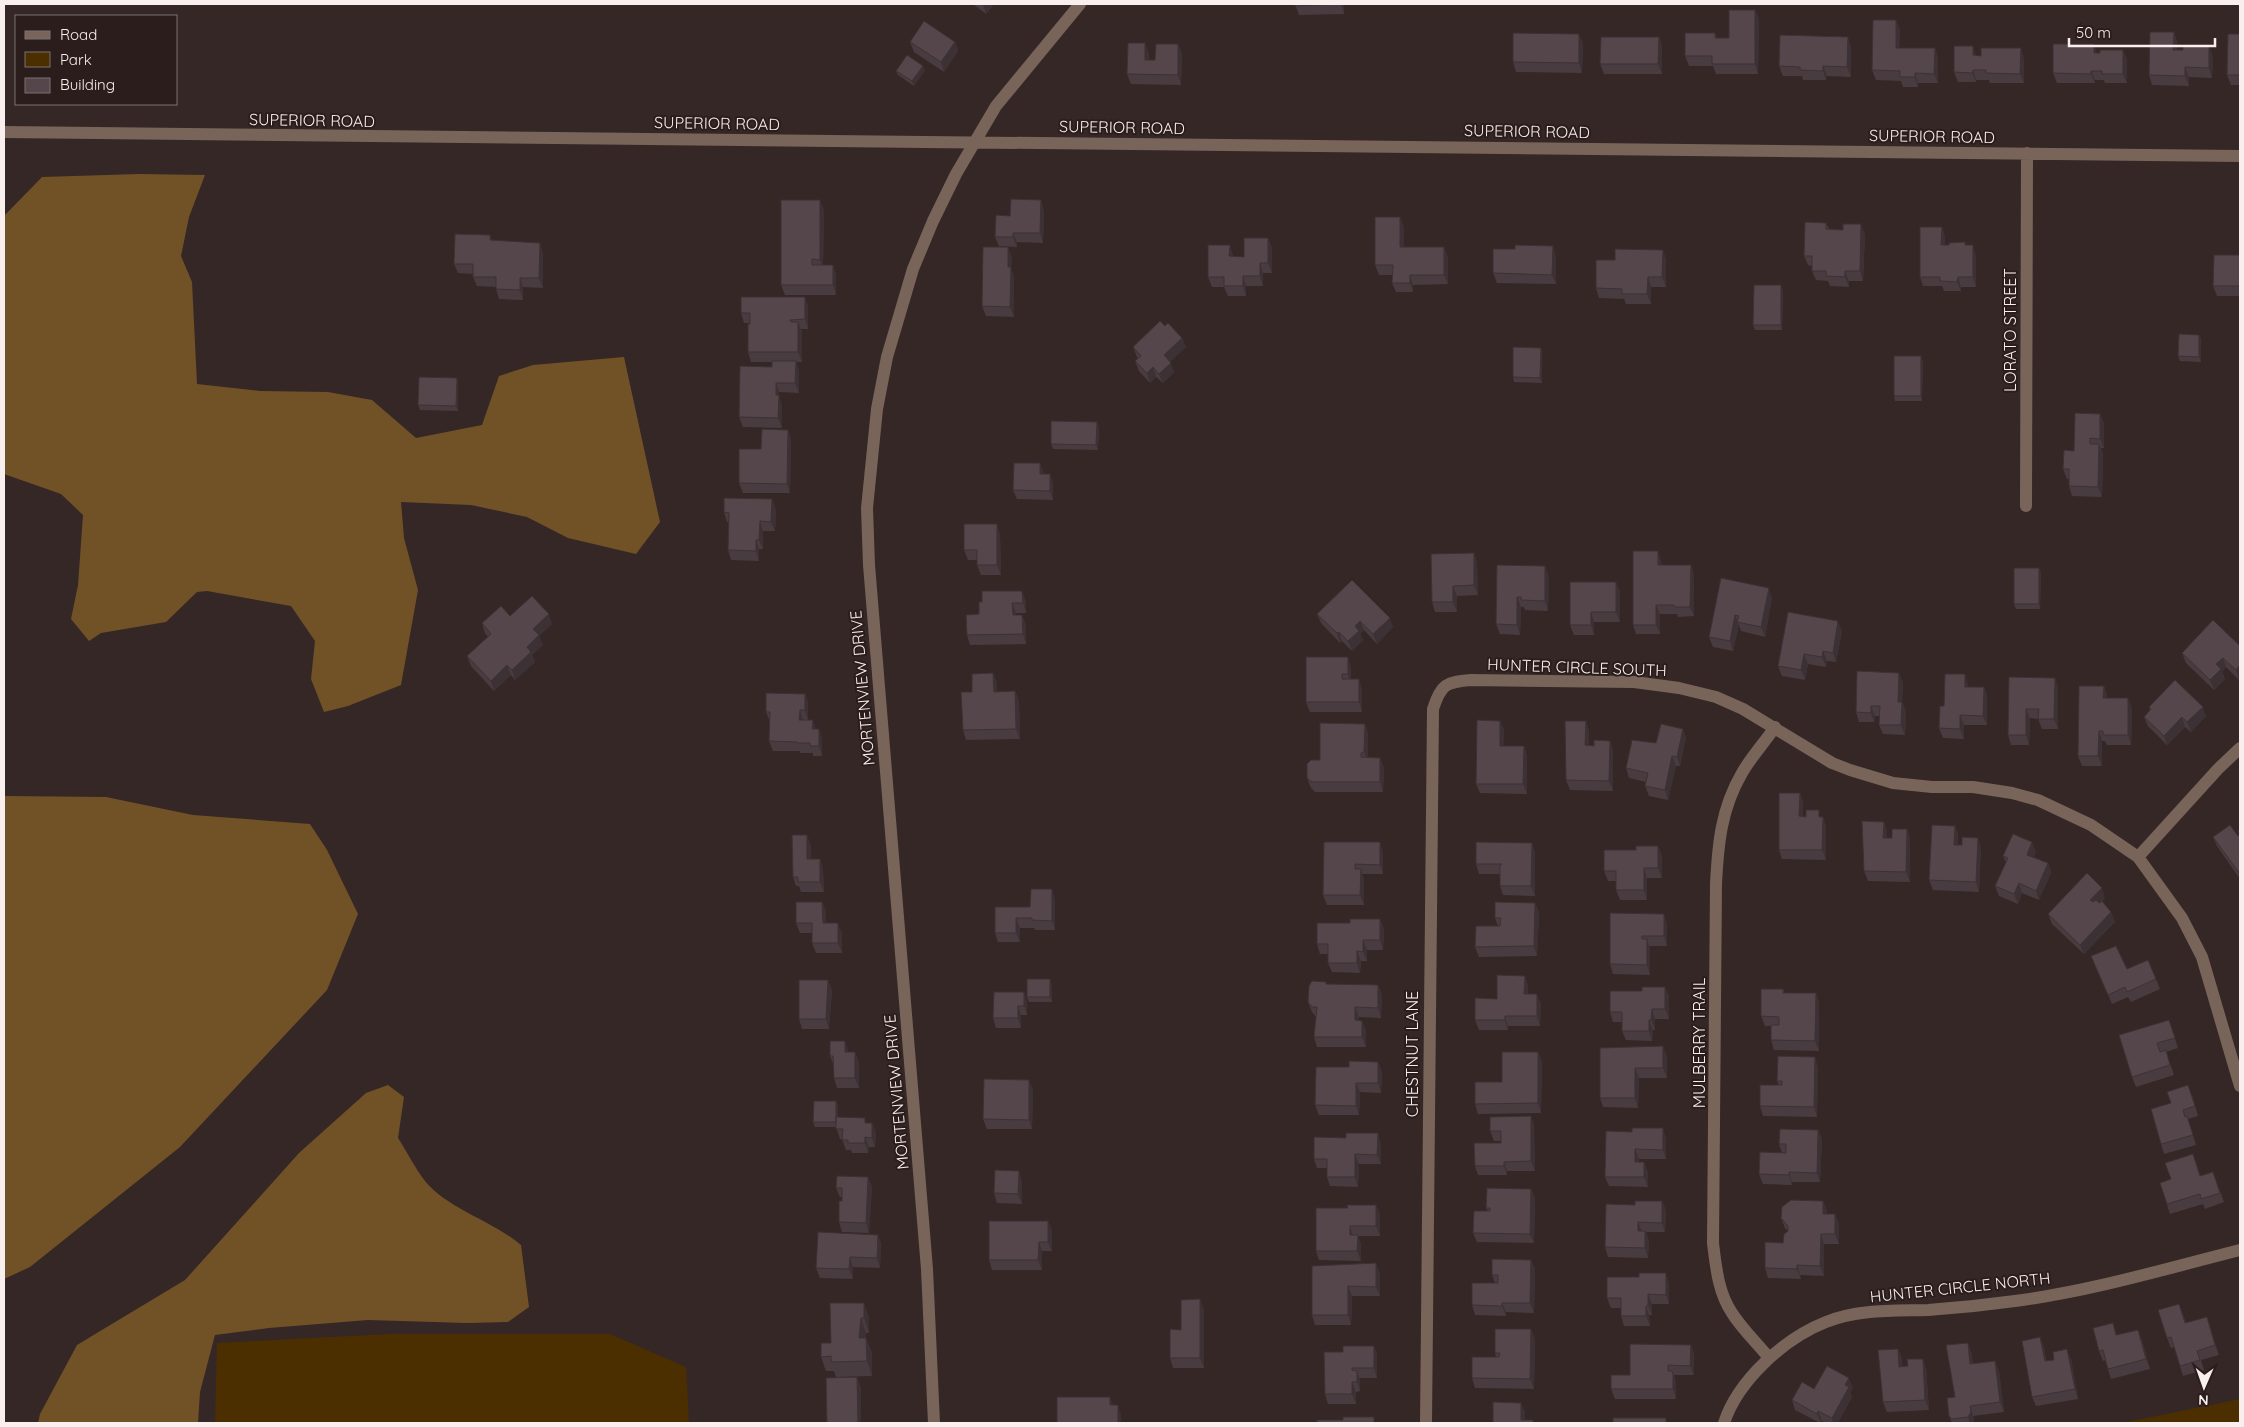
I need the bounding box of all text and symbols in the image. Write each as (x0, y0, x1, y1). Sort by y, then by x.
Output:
legend (15, 15, 178, 105)
scale bar (2069, 15, 2215, 47)
text: 50 m (2076, 23, 2111, 42)
text: Road (60, 25, 97, 44)
text: Park (60, 50, 92, 69)
text: Building (60, 75, 115, 94)
street label: SUPERIOR ROAD (249, 109, 375, 131)
street label: SUPERIOR ROAD (654, 112, 780, 134)
street label: SUPERIOR ROAD (1059, 116, 1185, 138)
street label: SUPERIOR ROAD (1464, 120, 1590, 142)
street label: SUPERIOR ROAD (1869, 125, 1995, 147)
street label: LORATO STREET (2000, 268, 2020, 392)
street label: MORTENVIEW DRIVE (845, 609, 879, 767)
street label: HUNTER CIRCLE SOUTH (1487, 654, 1667, 680)
street label: MULBERRY TRAIL (1689, 977, 1709, 1108)
street label: CHESTNUT LANE (1402, 991, 1422, 1117)
street label: MORTENVIEW DRIVE (879, 1013, 913, 1171)
street label: HUNTER CIRCLE NORTH (1869, 1268, 2051, 1306)
north arrow (2179, 1362, 2229, 1412)
text: N (2198, 1391, 2209, 1409)

